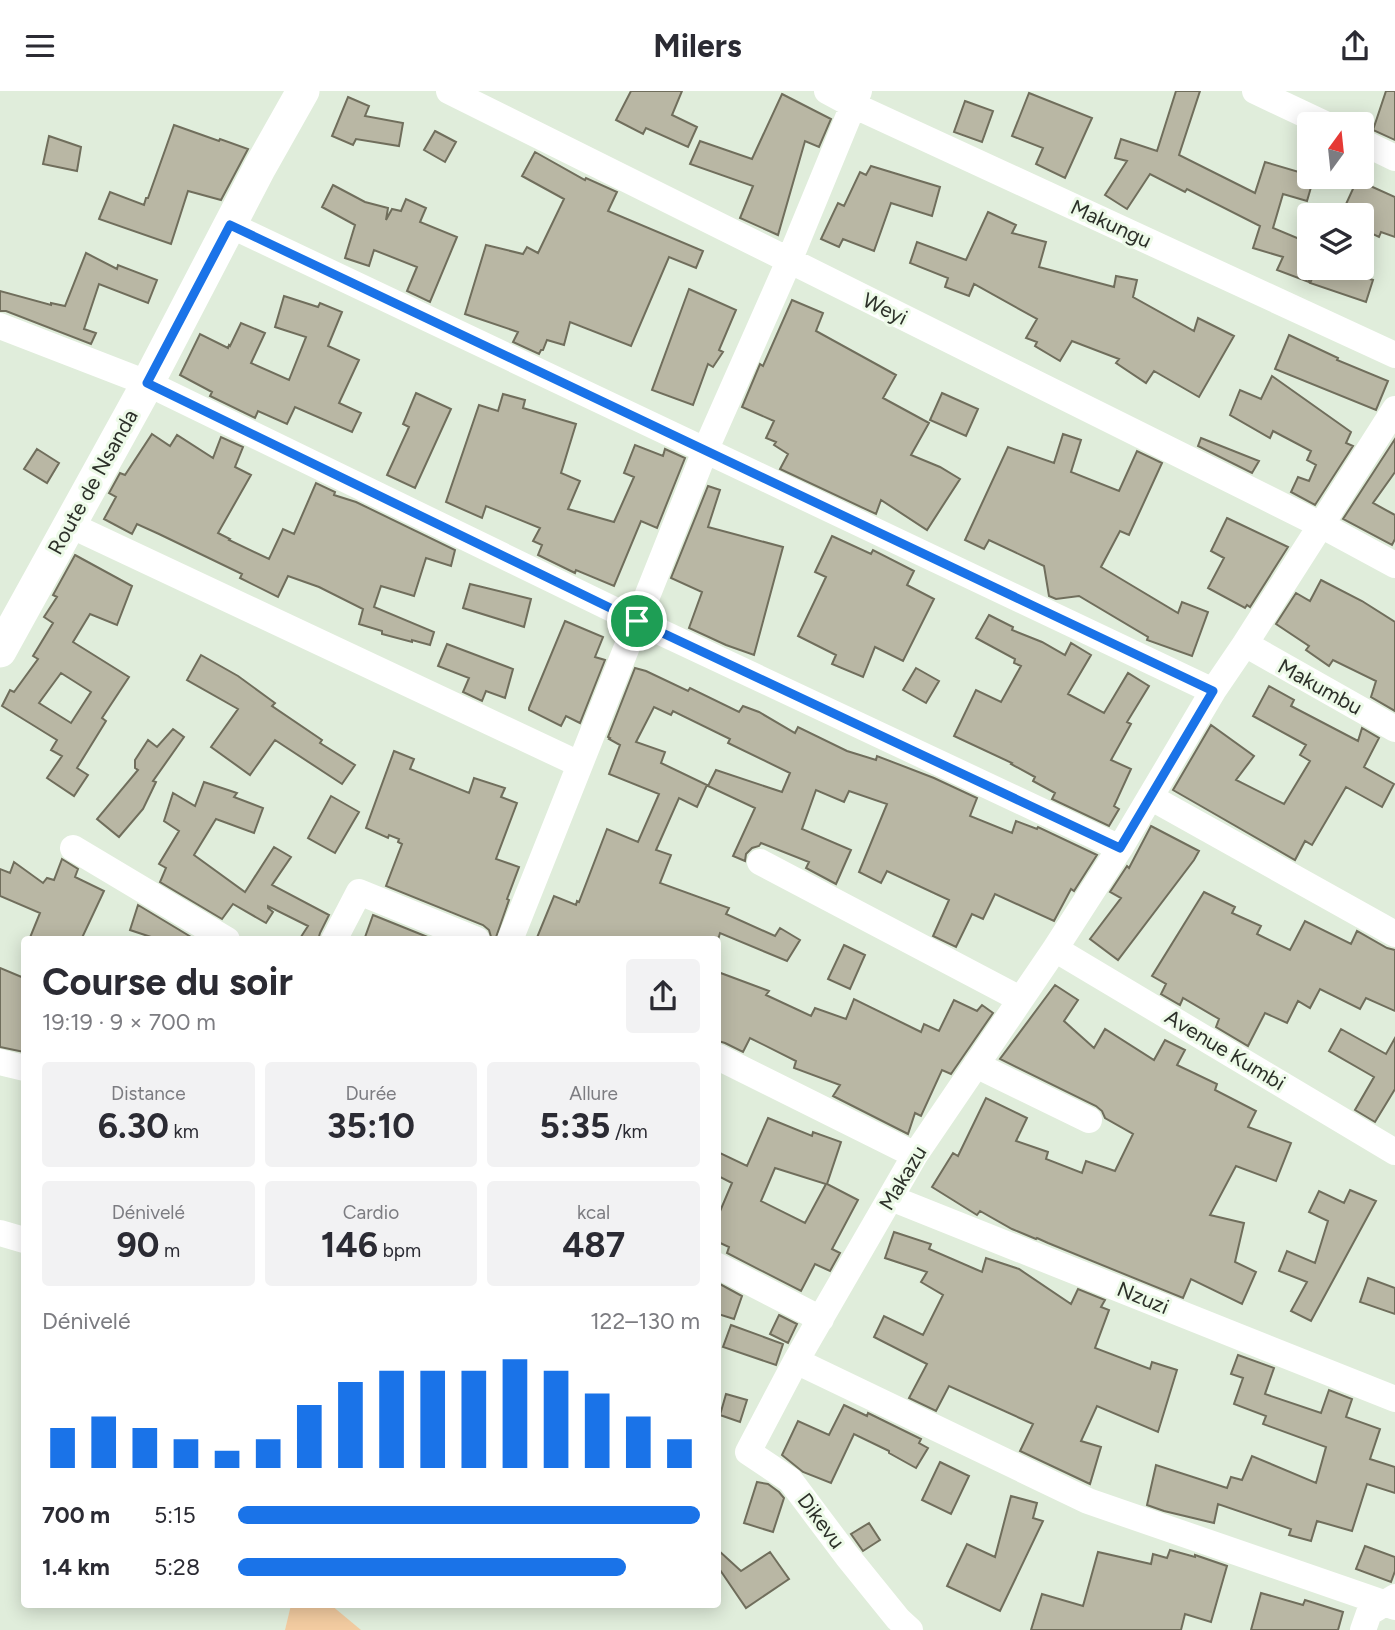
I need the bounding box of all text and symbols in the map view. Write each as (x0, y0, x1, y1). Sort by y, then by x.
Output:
icon: menu (21, 27, 59, 65)
text: Milers (653, 27, 742, 65)
icon: share (1336, 27, 1374, 65)
north arrow (1297, 112, 1374, 189)
map controls (1297, 112, 1374, 280)
street label: Makungu (1067, 194, 1156, 253)
button: layers (1297, 203, 1374, 280)
street label: Weyi (859, 287, 912, 330)
street label: Route de Nsanda (42, 405, 143, 559)
pin (607, 591, 667, 651)
icon: arrive (618, 602, 656, 640)
street label: Makumbu (1274, 653, 1367, 720)
text: Course du soir (42, 959, 293, 1005)
button: share (626, 959, 700, 1033)
street label: Avenue Kumbi (1161, 1004, 1290, 1095)
text: 19:19 · 9 × 700 m (42, 1008, 216, 1036)
text: Distance (111, 1082, 186, 1105)
text: Durée (346, 1082, 396, 1105)
text: Allure (569, 1082, 618, 1105)
text: 6.30 (98, 1105, 169, 1147)
text: 35:10 (327, 1105, 415, 1147)
text: 5:35 (540, 1105, 610, 1147)
text: km (169, 1120, 199, 1143)
text: /km (610, 1120, 648, 1143)
street label: Makazu (874, 1141, 932, 1215)
text: Dénivelé (112, 1201, 185, 1224)
text: Cardio (343, 1201, 399, 1224)
text: kcal (577, 1201, 610, 1224)
text: 90 (116, 1224, 159, 1266)
text: 146 (321, 1224, 378, 1266)
text: 487 (562, 1224, 625, 1266)
text: m (159, 1239, 180, 1262)
text: bpm (378, 1239, 421, 1262)
street label: Nzuzi (1114, 1276, 1173, 1319)
text: Dénivelé (42, 1307, 130, 1335)
text: 122–130 m (590, 1307, 700, 1335)
street label: Dikevu (792, 1488, 850, 1553)
text: 700 m (42, 1501, 110, 1529)
text: 5:15 (154, 1501, 196, 1529)
text: 1.4 km (42, 1553, 110, 1581)
text: 5:28 (154, 1553, 200, 1581)

